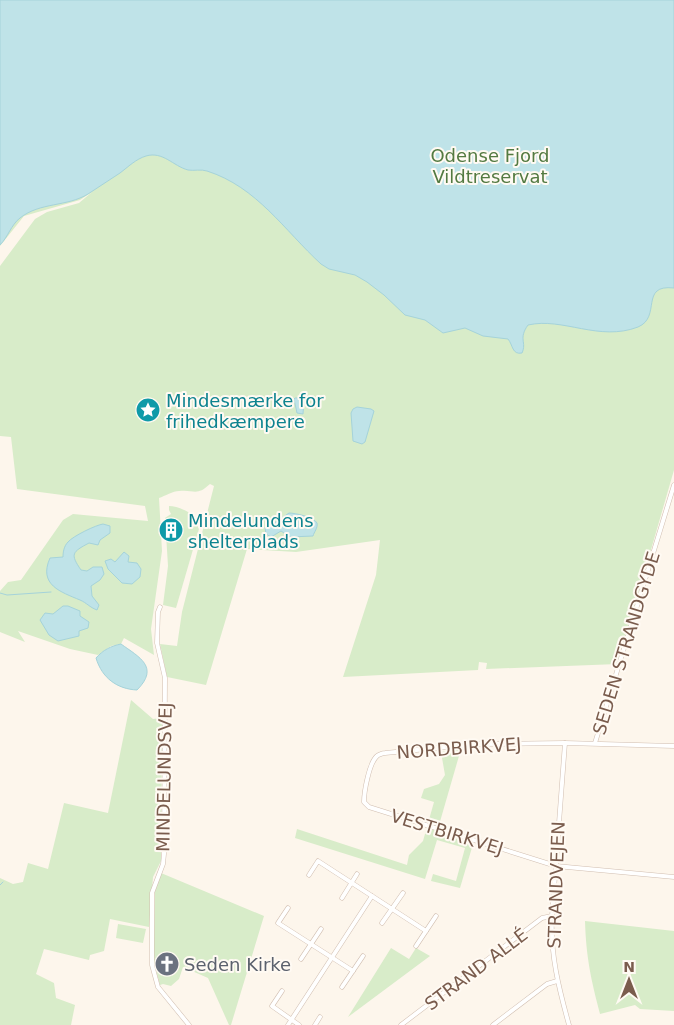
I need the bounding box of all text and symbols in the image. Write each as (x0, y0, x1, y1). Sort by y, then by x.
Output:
park label: Odense Fjord Vildtreservat (430, 145, 550, 187)
place label: Mindesmærke for frihedkæmpere (166, 390, 324, 432)
place icon: Mindesmærke for frihedkæmpere (135, 397, 161, 423)
place label: Mindelundens shelterplads (188, 510, 314, 552)
building icon: Mindelundens shelterplads (158, 517, 184, 543)
street label: SEDEN STRANDGYDE (588, 549, 664, 737)
street label: MINDELUNDSVEJ (152, 702, 176, 852)
street label: NORDBIRKVEJ (396, 733, 522, 763)
street label: VESTBIRKVEJ (388, 805, 506, 859)
street label: STRANDVEJEN (543, 821, 569, 949)
street label: STRAND ALLÉ (420, 924, 532, 1014)
church icon: Seden Kirke (154, 951, 180, 977)
place label: Seden Kirke (184, 954, 291, 975)
north arrow (604, 955, 654, 1005)
text: N (623, 959, 635, 975)

